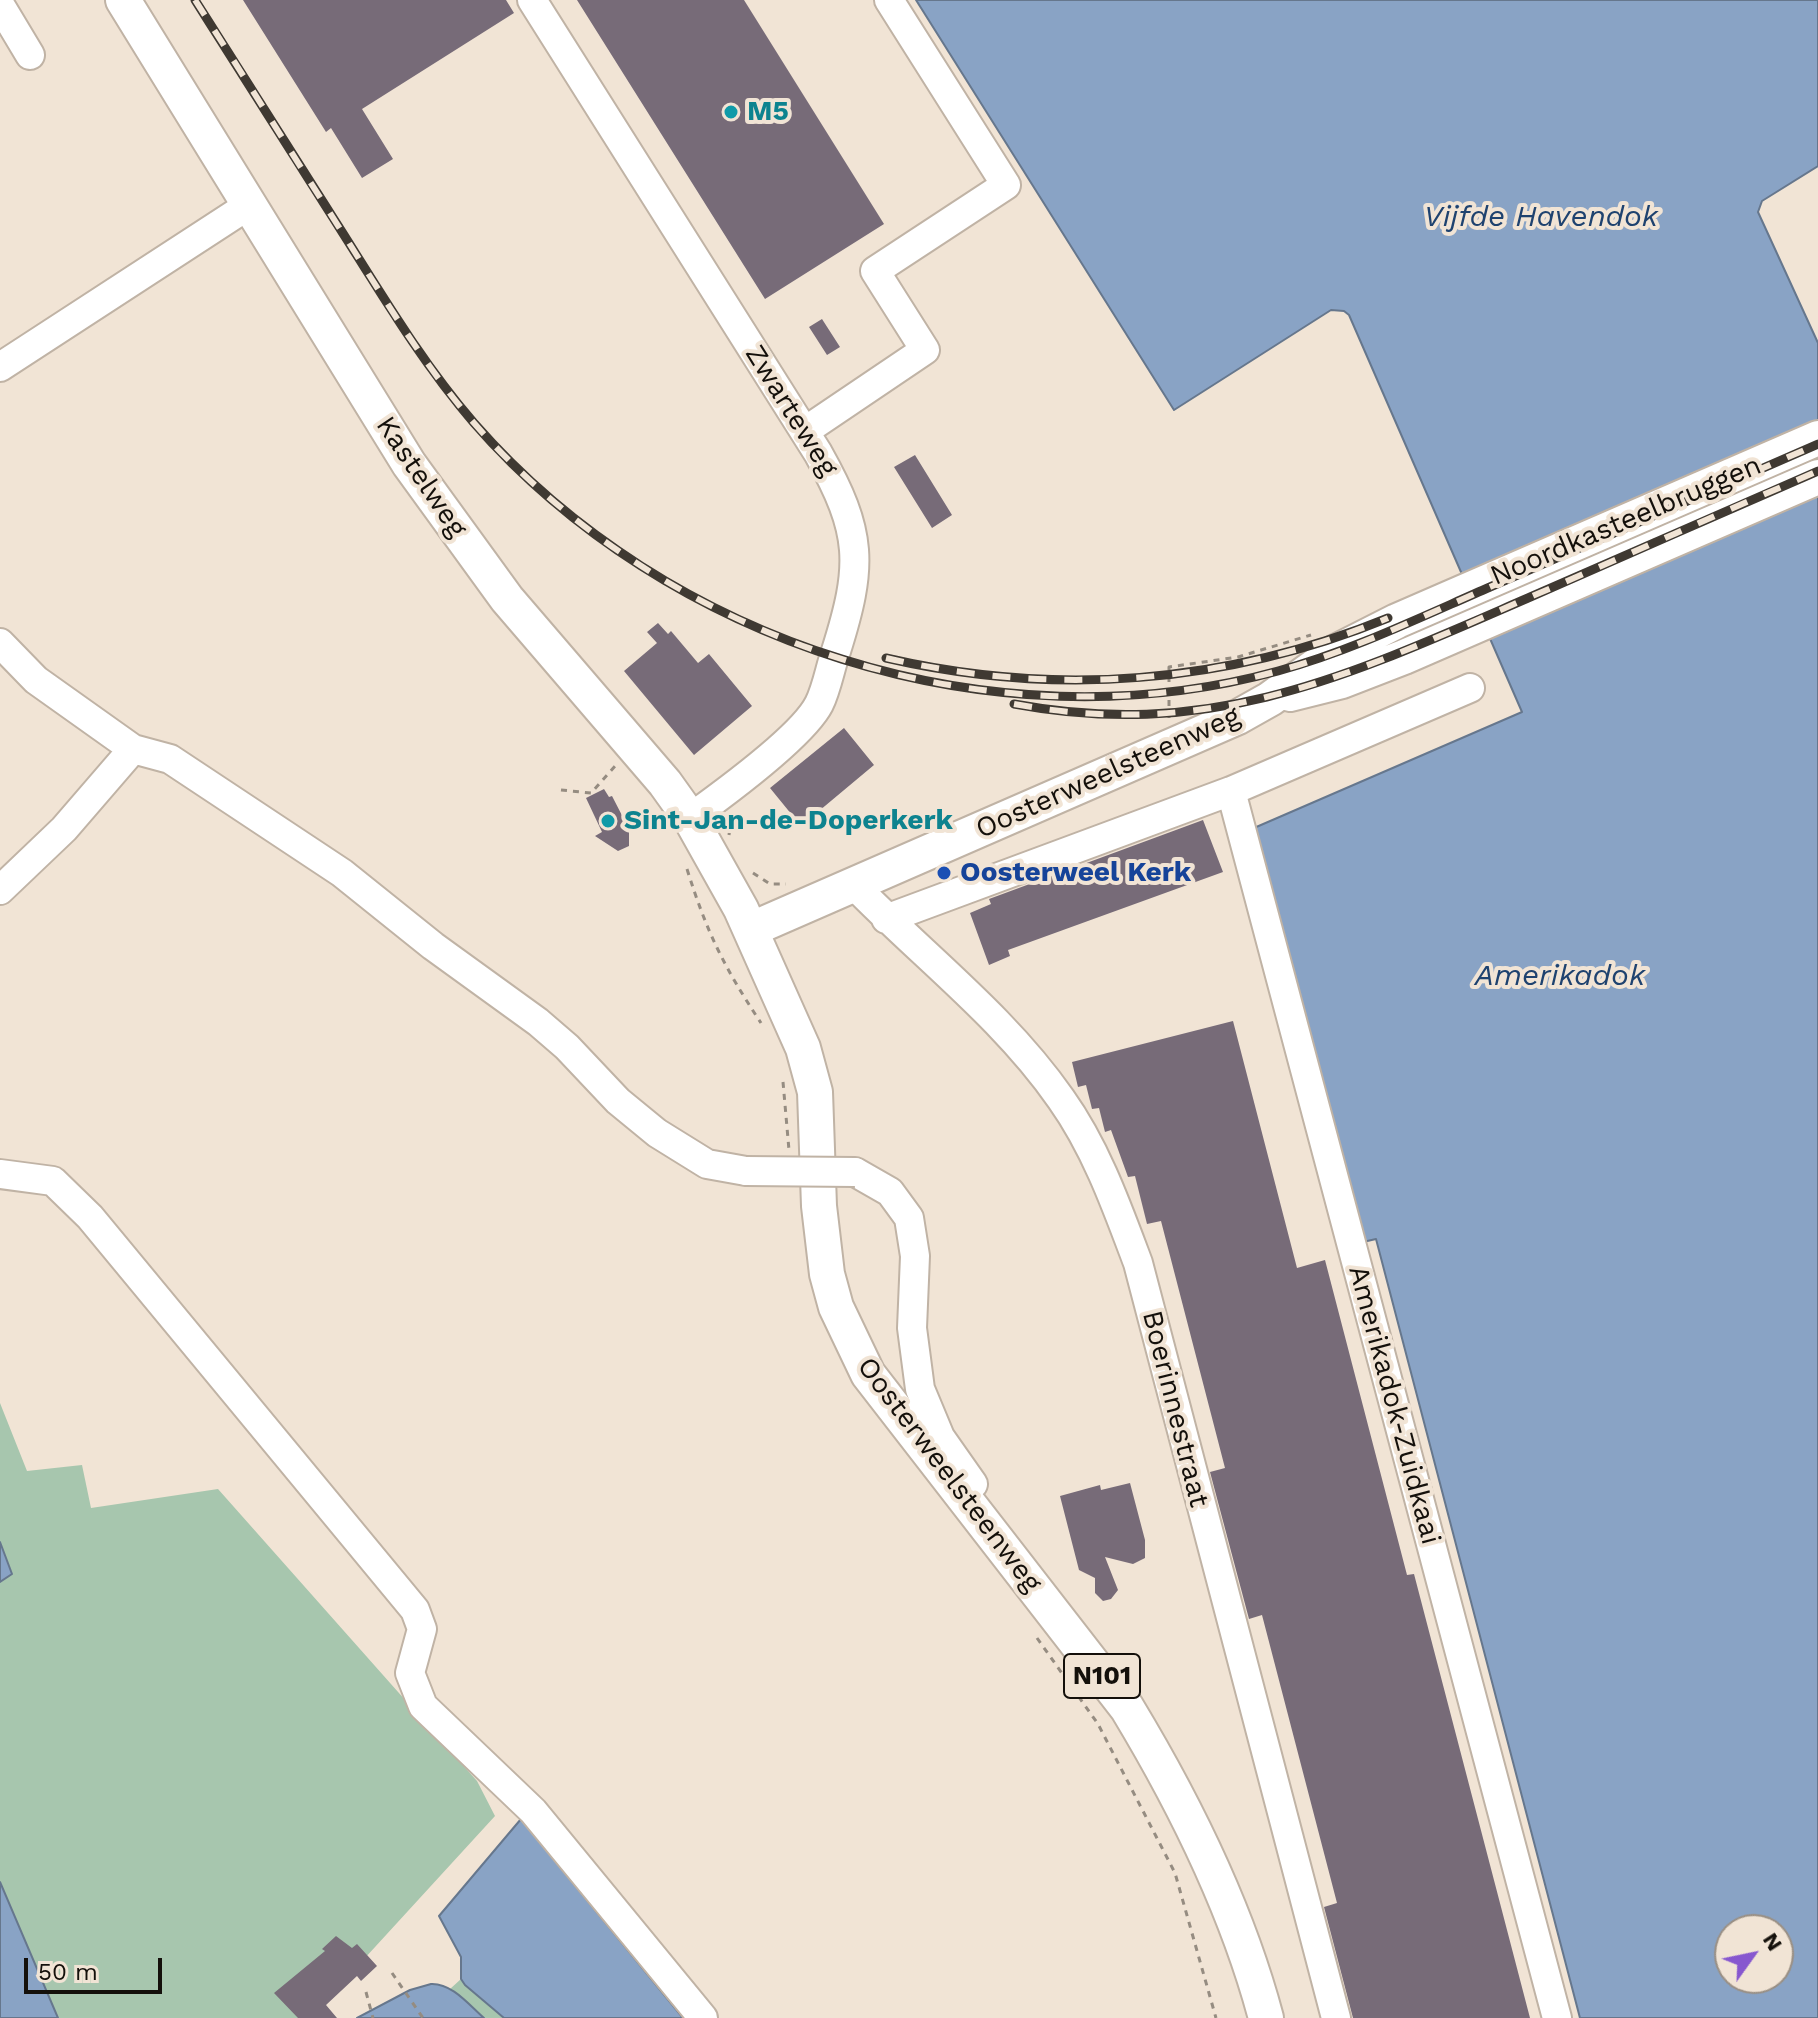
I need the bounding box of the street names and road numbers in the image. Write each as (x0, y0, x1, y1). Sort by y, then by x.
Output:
street label: Zwarteweg (738, 339, 844, 483)
street label: Kastelweg (368, 410, 474, 544)
street label: Noordkasteelbruggen (1486, 449, 1766, 593)
street label: Oosterweelsteenweg (971, 700, 1245, 846)
street label: Amerikadok-Zuidkaai (1341, 1262, 1447, 1548)
street label: Boerinnestraat (1134, 1307, 1216, 1511)
street label: Oosterweelsteenweg (850, 1351, 1048, 1599)
road number: N101 (1064, 1654, 1140, 1698)

